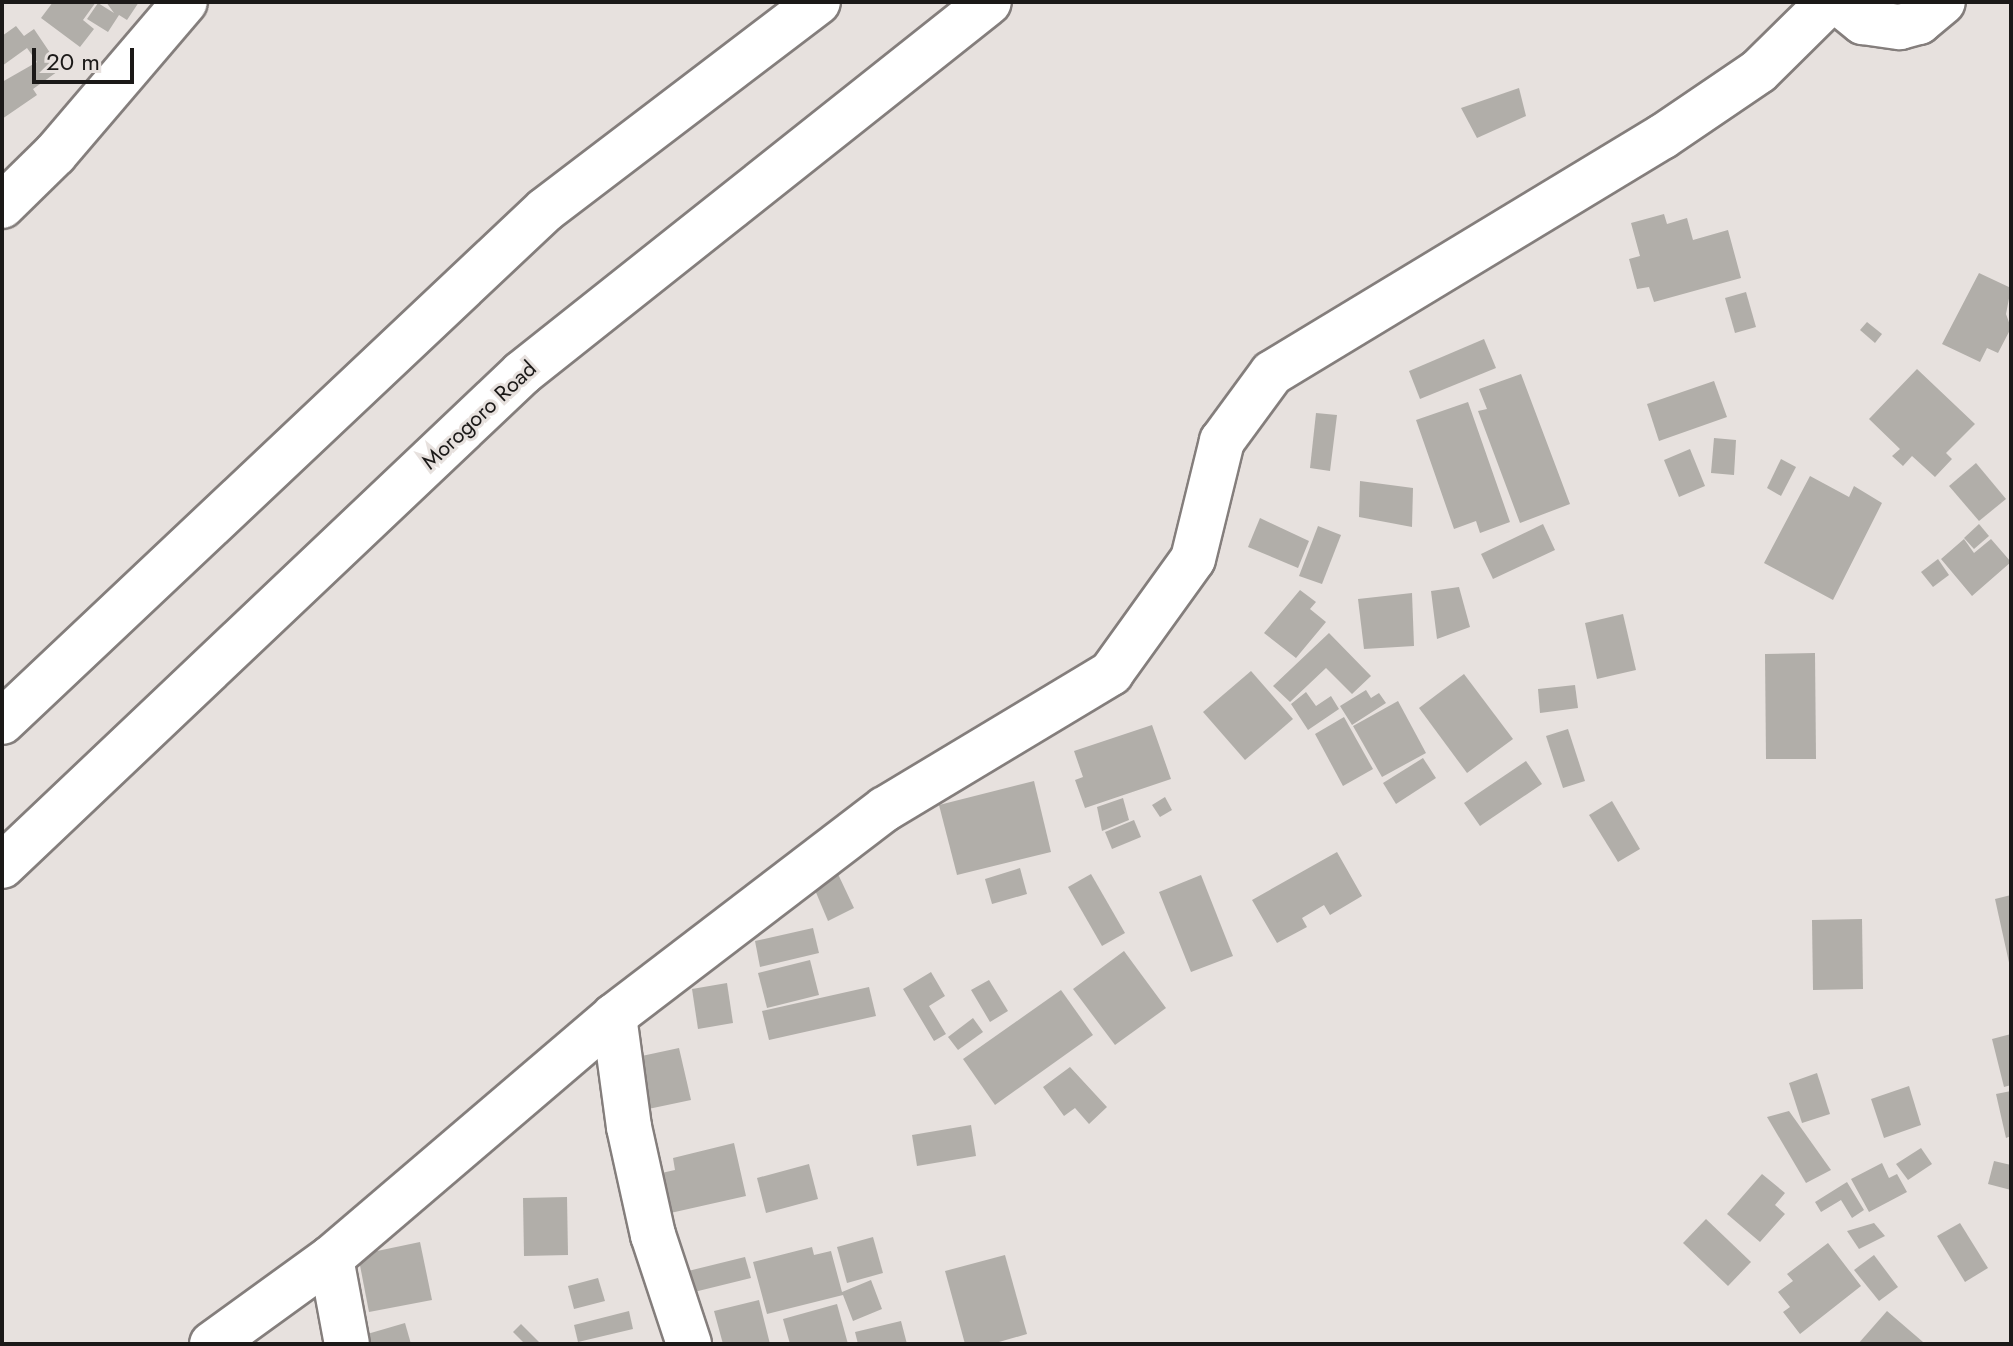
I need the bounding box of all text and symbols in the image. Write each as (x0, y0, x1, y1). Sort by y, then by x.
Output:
scale bar (36, 32, 138, 82)
text: 20 m (46, 44, 100, 79)
street label: Morogoro Road (416, 355, 542, 475)

